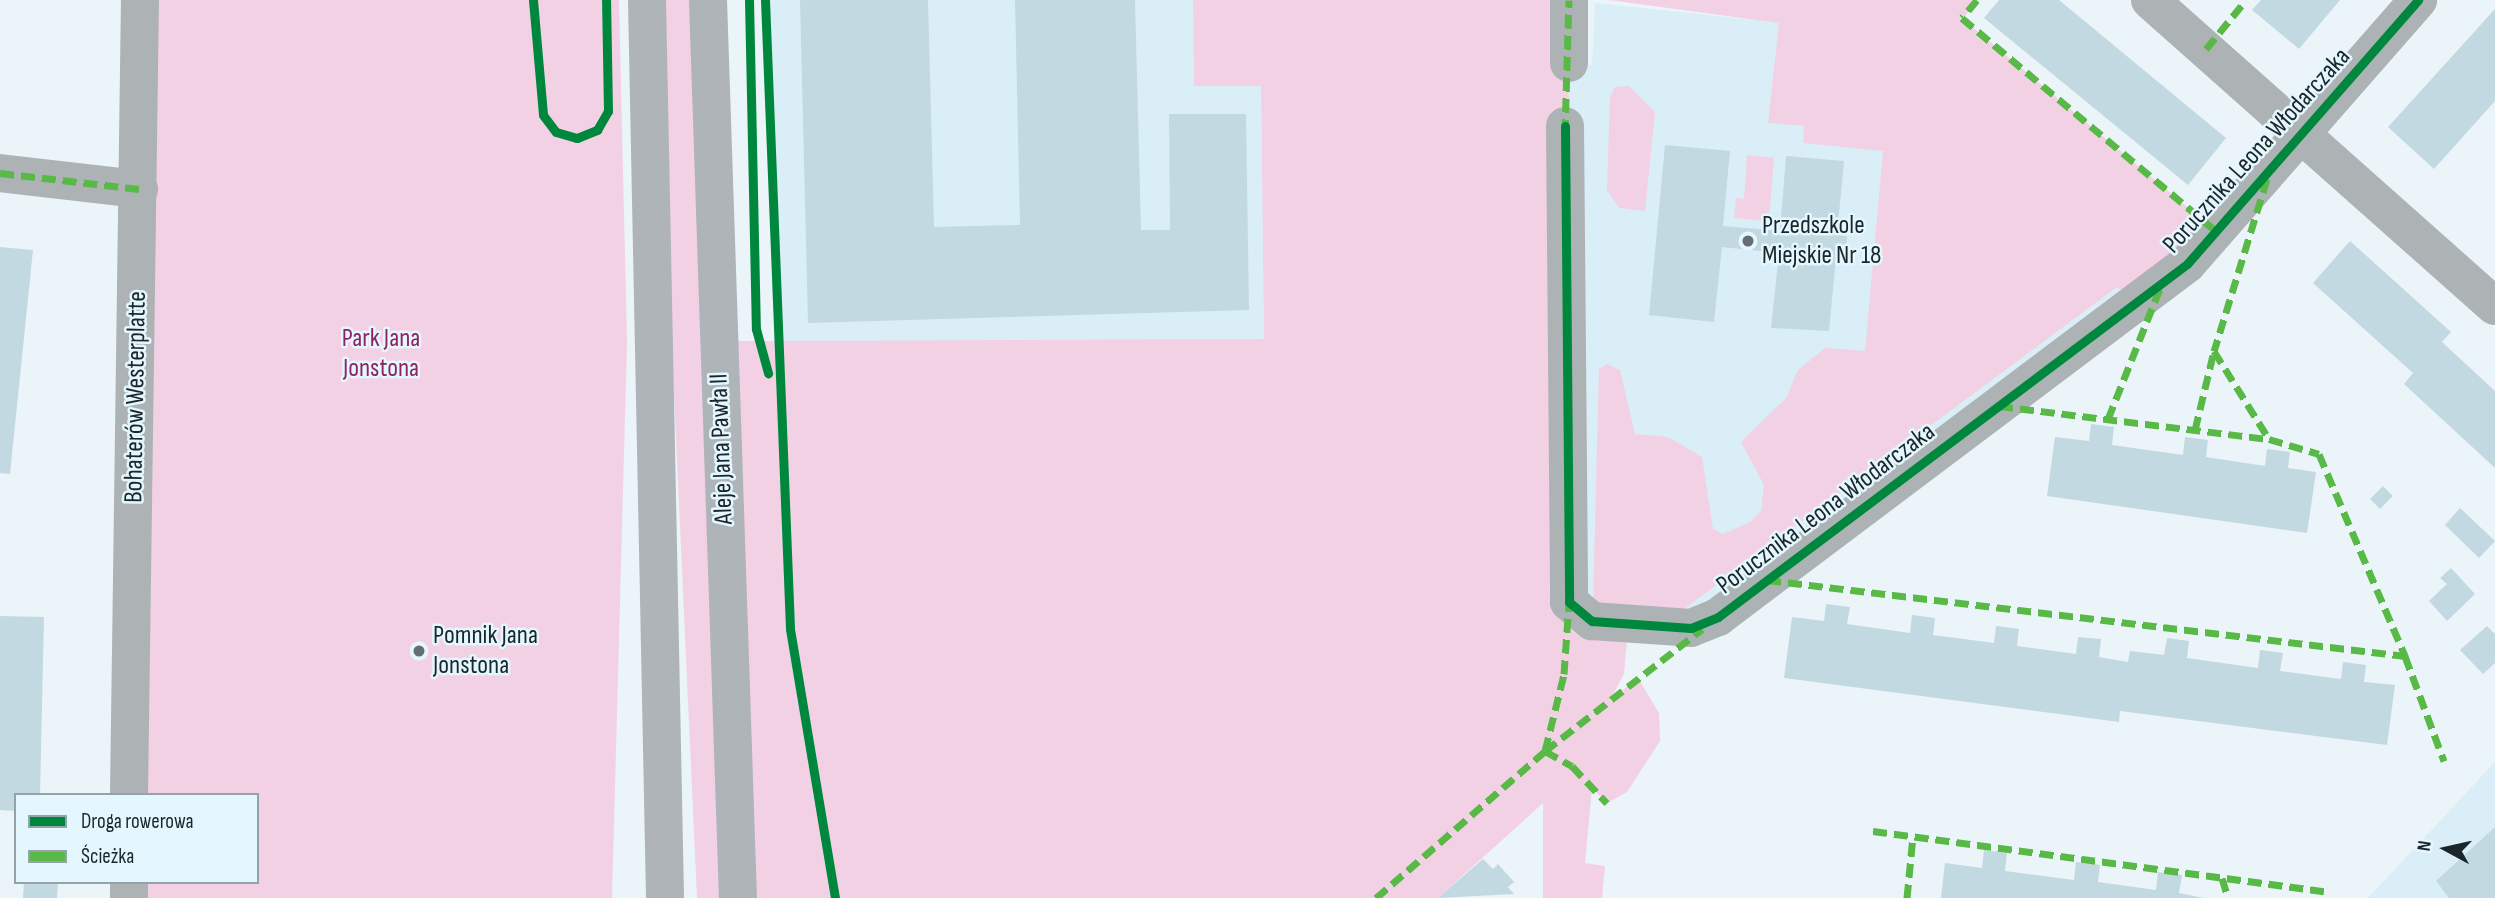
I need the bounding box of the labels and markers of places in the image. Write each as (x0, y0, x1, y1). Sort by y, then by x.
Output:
place label: Przedszkole Miejskie Nr 18 (1762, 210, 1881, 272)
marker: Przedszkole Miejskie Nr 18 (1740, 233, 1756, 249)
place label: Pomnik Jana Jonstona (433, 620, 538, 682)
marker: Pomnik Jana Jonstona (411, 643, 427, 659)

